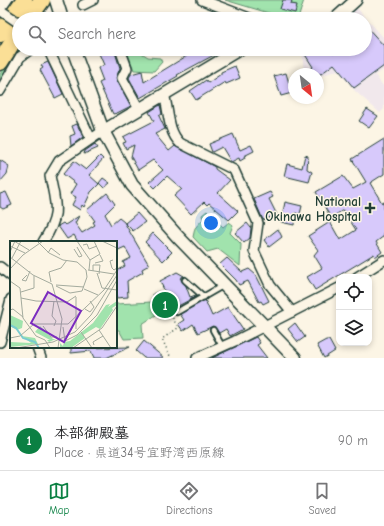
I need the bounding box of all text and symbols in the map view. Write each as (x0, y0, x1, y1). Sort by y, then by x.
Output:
search box (12, 12, 372, 56)
icon: search (26, 23, 48, 45)
text: Search here (58, 25, 136, 43)
north arrow (288, 68, 324, 104)
place label: National Okinawa Hospital (265, 194, 361, 224)
marker: National Okinawa Hospital (364, 202, 376, 214)
your location (201, 213, 221, 233)
inset map (10, 241, 117, 348)
map controls (336, 274, 372, 346)
button: locate (336, 274, 372, 310)
pin: 1 (152, 290, 178, 320)
button: layers (336, 310, 372, 346)
text: Nearby (16, 375, 67, 394)
text: 本部御殿墓 (54, 424, 129, 442)
text: 1 (26, 433, 32, 448)
text: 90 m (338, 433, 368, 448)
text: Place · 県道34号宜野湾西原線 (54, 445, 224, 460)
tab: Map (48, 480, 70, 517)
tab: Directions (166, 480, 213, 517)
tab: Saved (309, 480, 336, 517)

